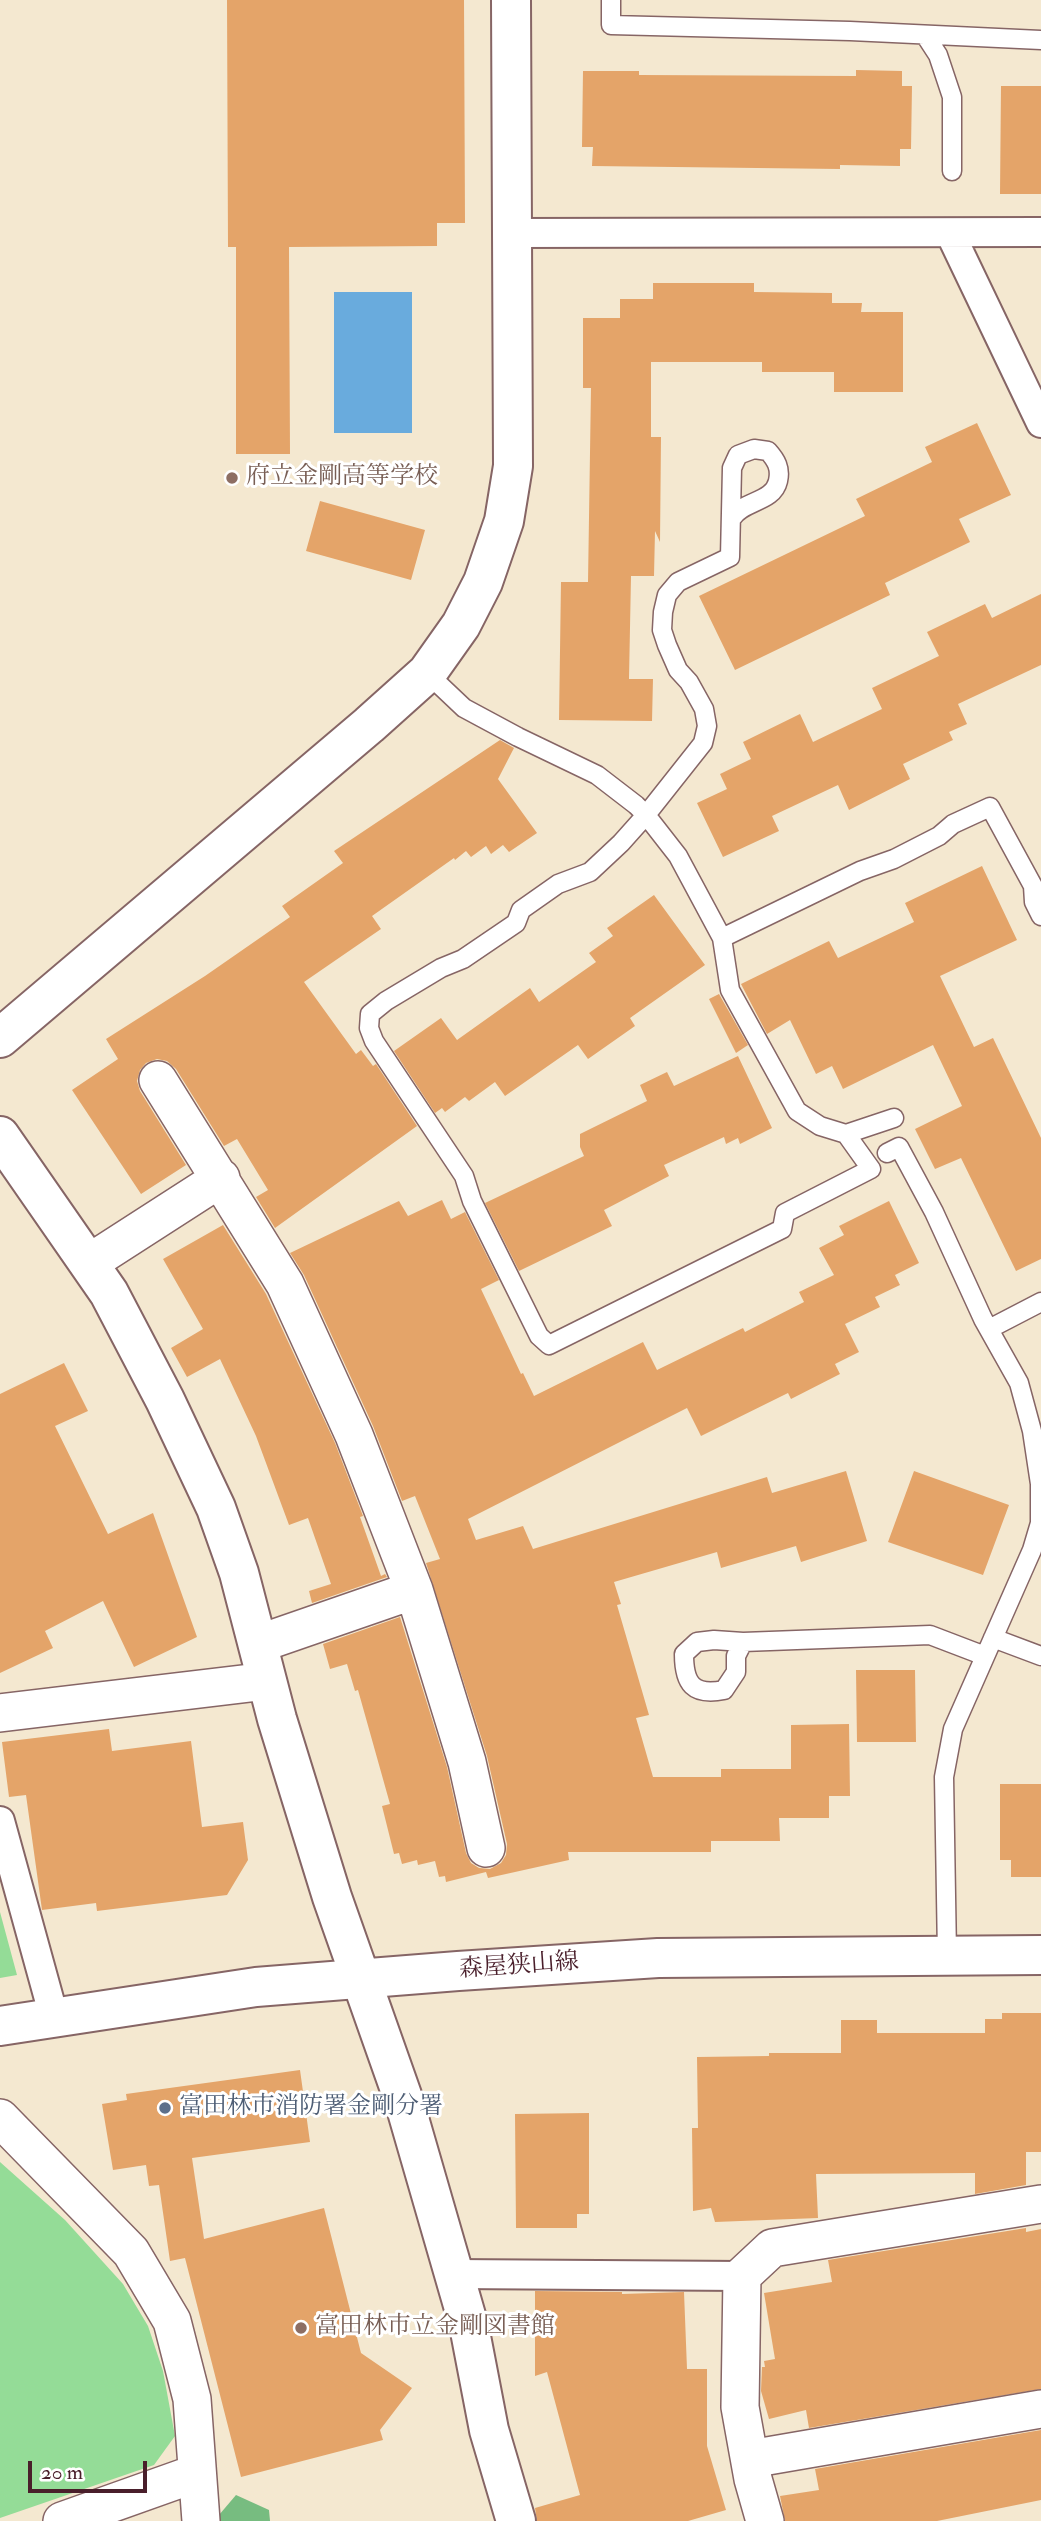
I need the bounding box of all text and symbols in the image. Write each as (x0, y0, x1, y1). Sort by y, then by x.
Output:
place label: 府立金剛高等学校 (246, 464, 438, 492)
marker: 府立金剛高等学校 (224, 470, 240, 486)
street label: 森屋狭山線 (458, 1948, 580, 1986)
place label: 富田林市消防署金剛分署 (179, 2094, 443, 2122)
marker: 富田林市消防署金剛分署 (157, 2100, 173, 2116)
place label: 富田林市立金剛図書館 (315, 2314, 555, 2342)
marker: 富田林市立金剛図書館 (293, 2320, 309, 2336)
scale bar (32, 2448, 150, 2492)
text: 20 m (41, 2459, 83, 2486)

